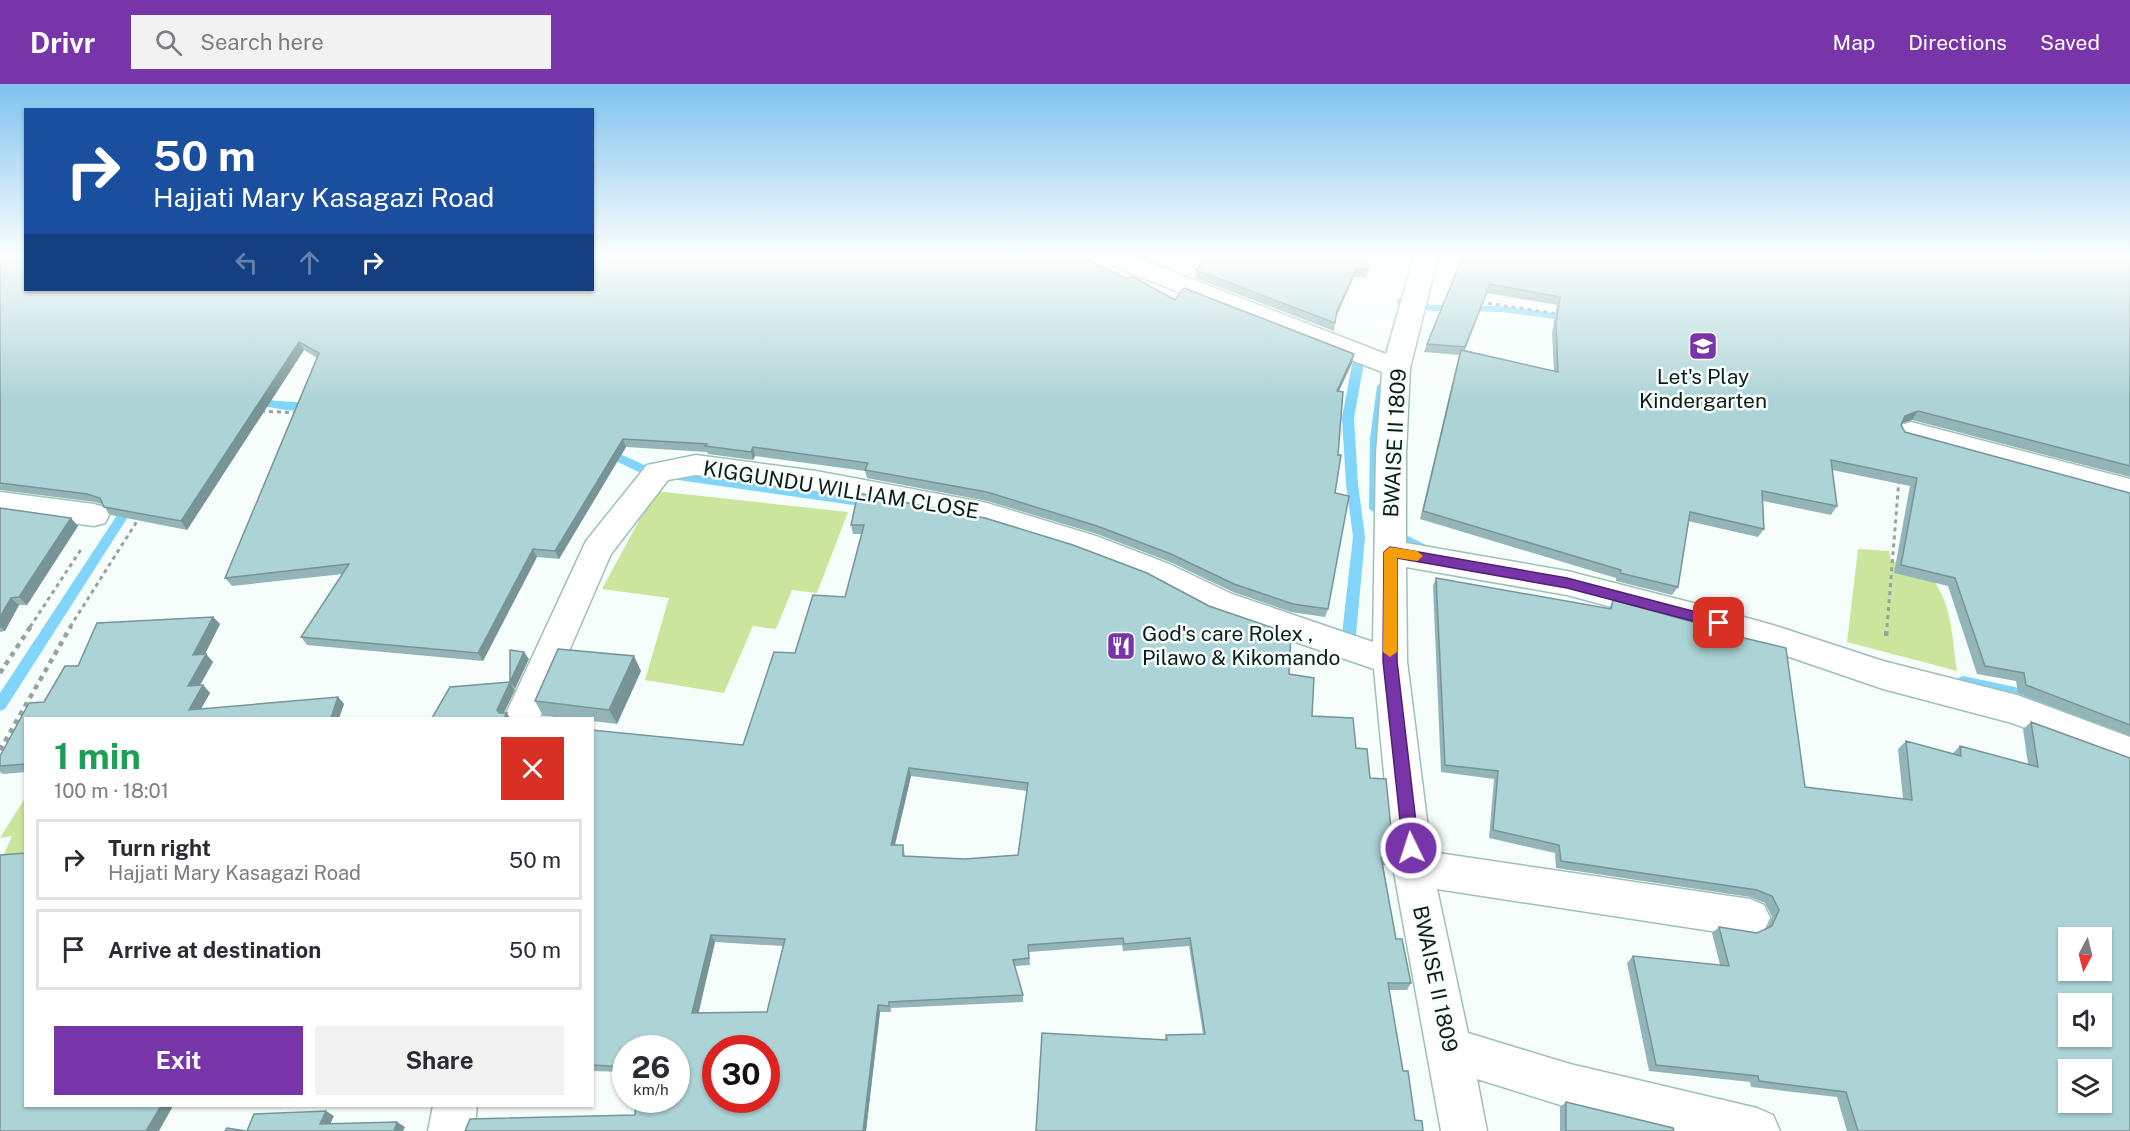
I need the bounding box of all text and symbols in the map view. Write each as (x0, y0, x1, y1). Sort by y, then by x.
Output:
search box (131, 15, 551, 69)
text: Drivr (30, 26, 95, 59)
icon: search (152, 26, 185, 59)
text: Search here (200, 29, 324, 55)
text: Map (1833, 30, 1875, 55)
text: Directions (1908, 30, 2007, 55)
text: Saved (2040, 30, 2100, 55)
text: 50 m (153, 131, 256, 180)
icon: right (54, 132, 132, 210)
text: Hajjati Mary Kasagazi Road (153, 181, 494, 213)
icon: left (230, 246, 263, 279)
icon: ahead (293, 246, 326, 279)
icon: right (356, 246, 389, 279)
school or university icon: Let's Play Kindergarten (1687, 330, 1719, 362)
place label: Let's Play Kindergarten (1639, 364, 1767, 413)
street label: BWAISE II 1809 (1378, 368, 1411, 518)
street label: KIGGUNDU WILLIAM CLOSE (701, 455, 981, 524)
pin (1693, 597, 1744, 648)
icon: arrive (1702, 606, 1735, 639)
place label: God's care Rolex , Pilawo & Kikomando (1142, 621, 1340, 670)
restaurant icon: God's care Rolex , Pilawo & Kikomando (1105, 630, 1137, 662)
text: 1 min (54, 735, 141, 777)
button: close (501, 737, 564, 800)
text: 100 m · 18:01 (54, 779, 169, 803)
position arrow (1379, 816, 1443, 880)
text: Turn right (108, 835, 211, 861)
icon: right (57, 843, 90, 876)
text: 50 m (509, 847, 561, 873)
text: Hajjati Mary Kasagazi Road (108, 861, 361, 885)
street label: BWAISE II 1809 (1408, 903, 1463, 1054)
north arrow (2058, 927, 2112, 981)
map controls (2058, 927, 2112, 1113)
icon: arrive (57, 933, 90, 966)
text: Arrive at destination (108, 937, 321, 963)
text: 50 m (509, 937, 561, 963)
button: sound (2058, 993, 2112, 1047)
button: Exit (54, 1026, 303, 1095)
button: Share (315, 1026, 564, 1095)
speed limit sign: 30 (702, 1035, 780, 1113)
text: 26 (632, 1049, 670, 1085)
button: layers (2058, 1059, 2112, 1113)
text: km/h (633, 1081, 669, 1098)

